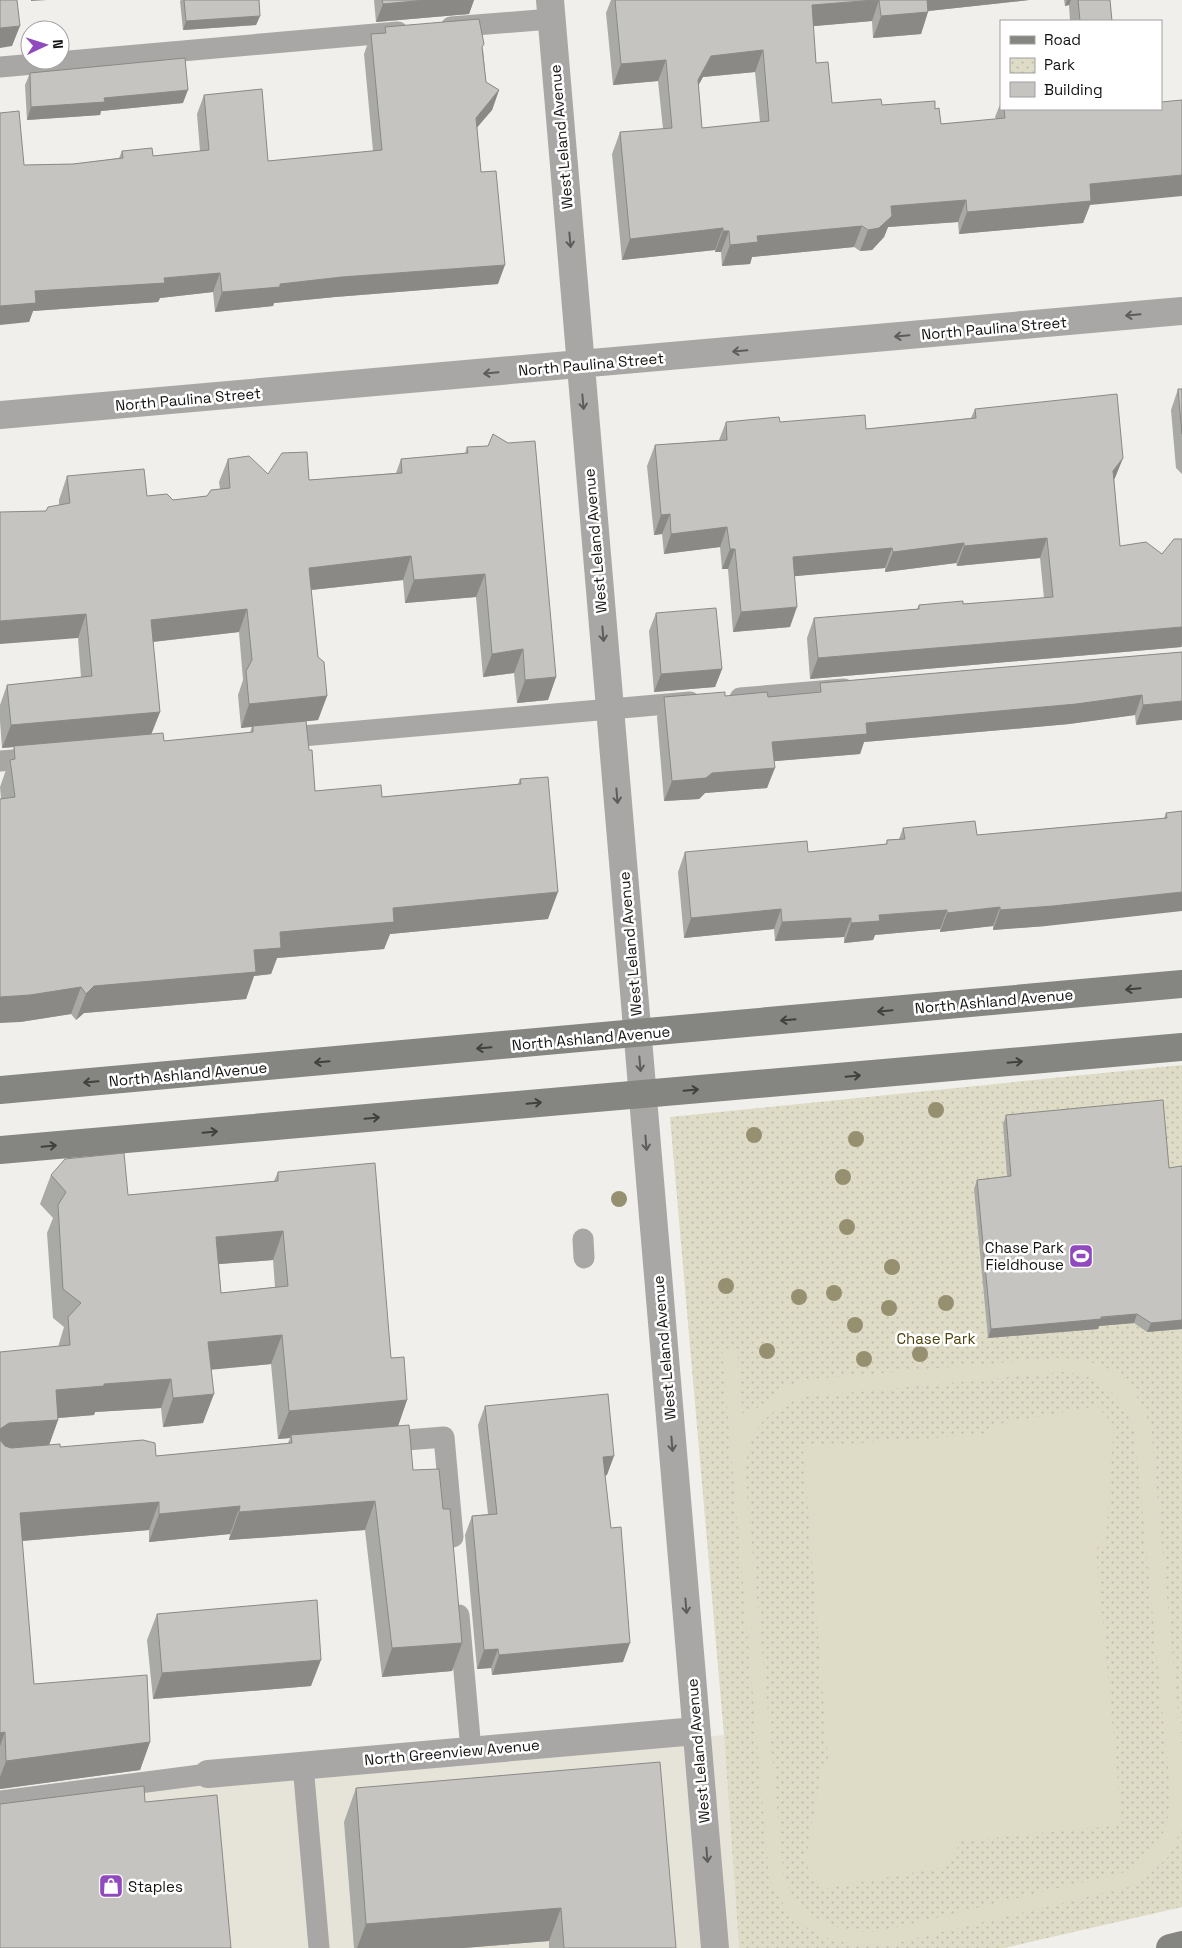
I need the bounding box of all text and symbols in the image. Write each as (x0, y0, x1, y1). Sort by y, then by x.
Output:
north arrow (20, 20, 70, 70)
legend (1000, 20, 1162, 110)
text: Road (1044, 30, 1081, 49)
text: N (49, 39, 67, 49)
text: Park (1044, 55, 1075, 74)
street label: West Leland Avenue (545, 64, 577, 210)
text: Building (1044, 80, 1103, 99)
one-way arrow (565, 232, 574, 248)
one-way arrow (1126, 310, 1142, 320)
street label: North Paulina Street (920, 312, 1068, 344)
one-way arrow (894, 332, 910, 341)
one-way arrow (732, 346, 748, 356)
street label: North Paulina Street (517, 348, 665, 380)
one-way arrow (483, 369, 499, 378)
street label: North Paulina Street (114, 383, 262, 415)
one-way arrow (579, 394, 588, 410)
street label: West Leland Avenue (579, 468, 611, 614)
one-way arrow (598, 626, 608, 642)
one-way arrow (612, 788, 622, 804)
street label: West Leland Avenue (614, 871, 646, 1017)
one-way arrow (1126, 984, 1142, 993)
street label: North Ashland Avenue (914, 985, 1074, 1017)
one-way arrow (877, 1007, 893, 1016)
one-way arrow (780, 1016, 796, 1025)
street label: North Ashland Avenue (511, 1022, 671, 1054)
one-way arrow (476, 1043, 492, 1052)
one-way arrow (635, 1056, 645, 1072)
one-way arrow (314, 1057, 330, 1067)
one-way arrow (1007, 1057, 1023, 1067)
street label: North Ashland Avenue (108, 1058, 268, 1090)
one-way arrow (845, 1071, 861, 1081)
one-way arrow (83, 1078, 99, 1087)
one-way arrow (683, 1085, 699, 1095)
one-way arrow (526, 1099, 542, 1108)
one-way arrow (364, 1113, 380, 1122)
one-way arrow (202, 1127, 218, 1136)
one-way arrow (641, 1134, 651, 1150)
one-way arrow (40, 1141, 56, 1150)
place label: Chase Park Fieldhouse (985, 1238, 1064, 1274)
sports icon: Chase Park Fieldhouse (1068, 1243, 1094, 1269)
street label: West Leland Avenue (648, 1275, 680, 1421)
park label: Chase Park (896, 1329, 976, 1348)
one-way arrow (667, 1436, 677, 1452)
one-way arrow (681, 1598, 691, 1614)
street label: West Leland Avenue (682, 1678, 714, 1824)
street label: North Greenview Avenue (364, 1735, 541, 1769)
one-way arrow (702, 1847, 712, 1863)
shop icon: Staples (98, 1873, 124, 1899)
place label: Staples (128, 1877, 183, 1896)

